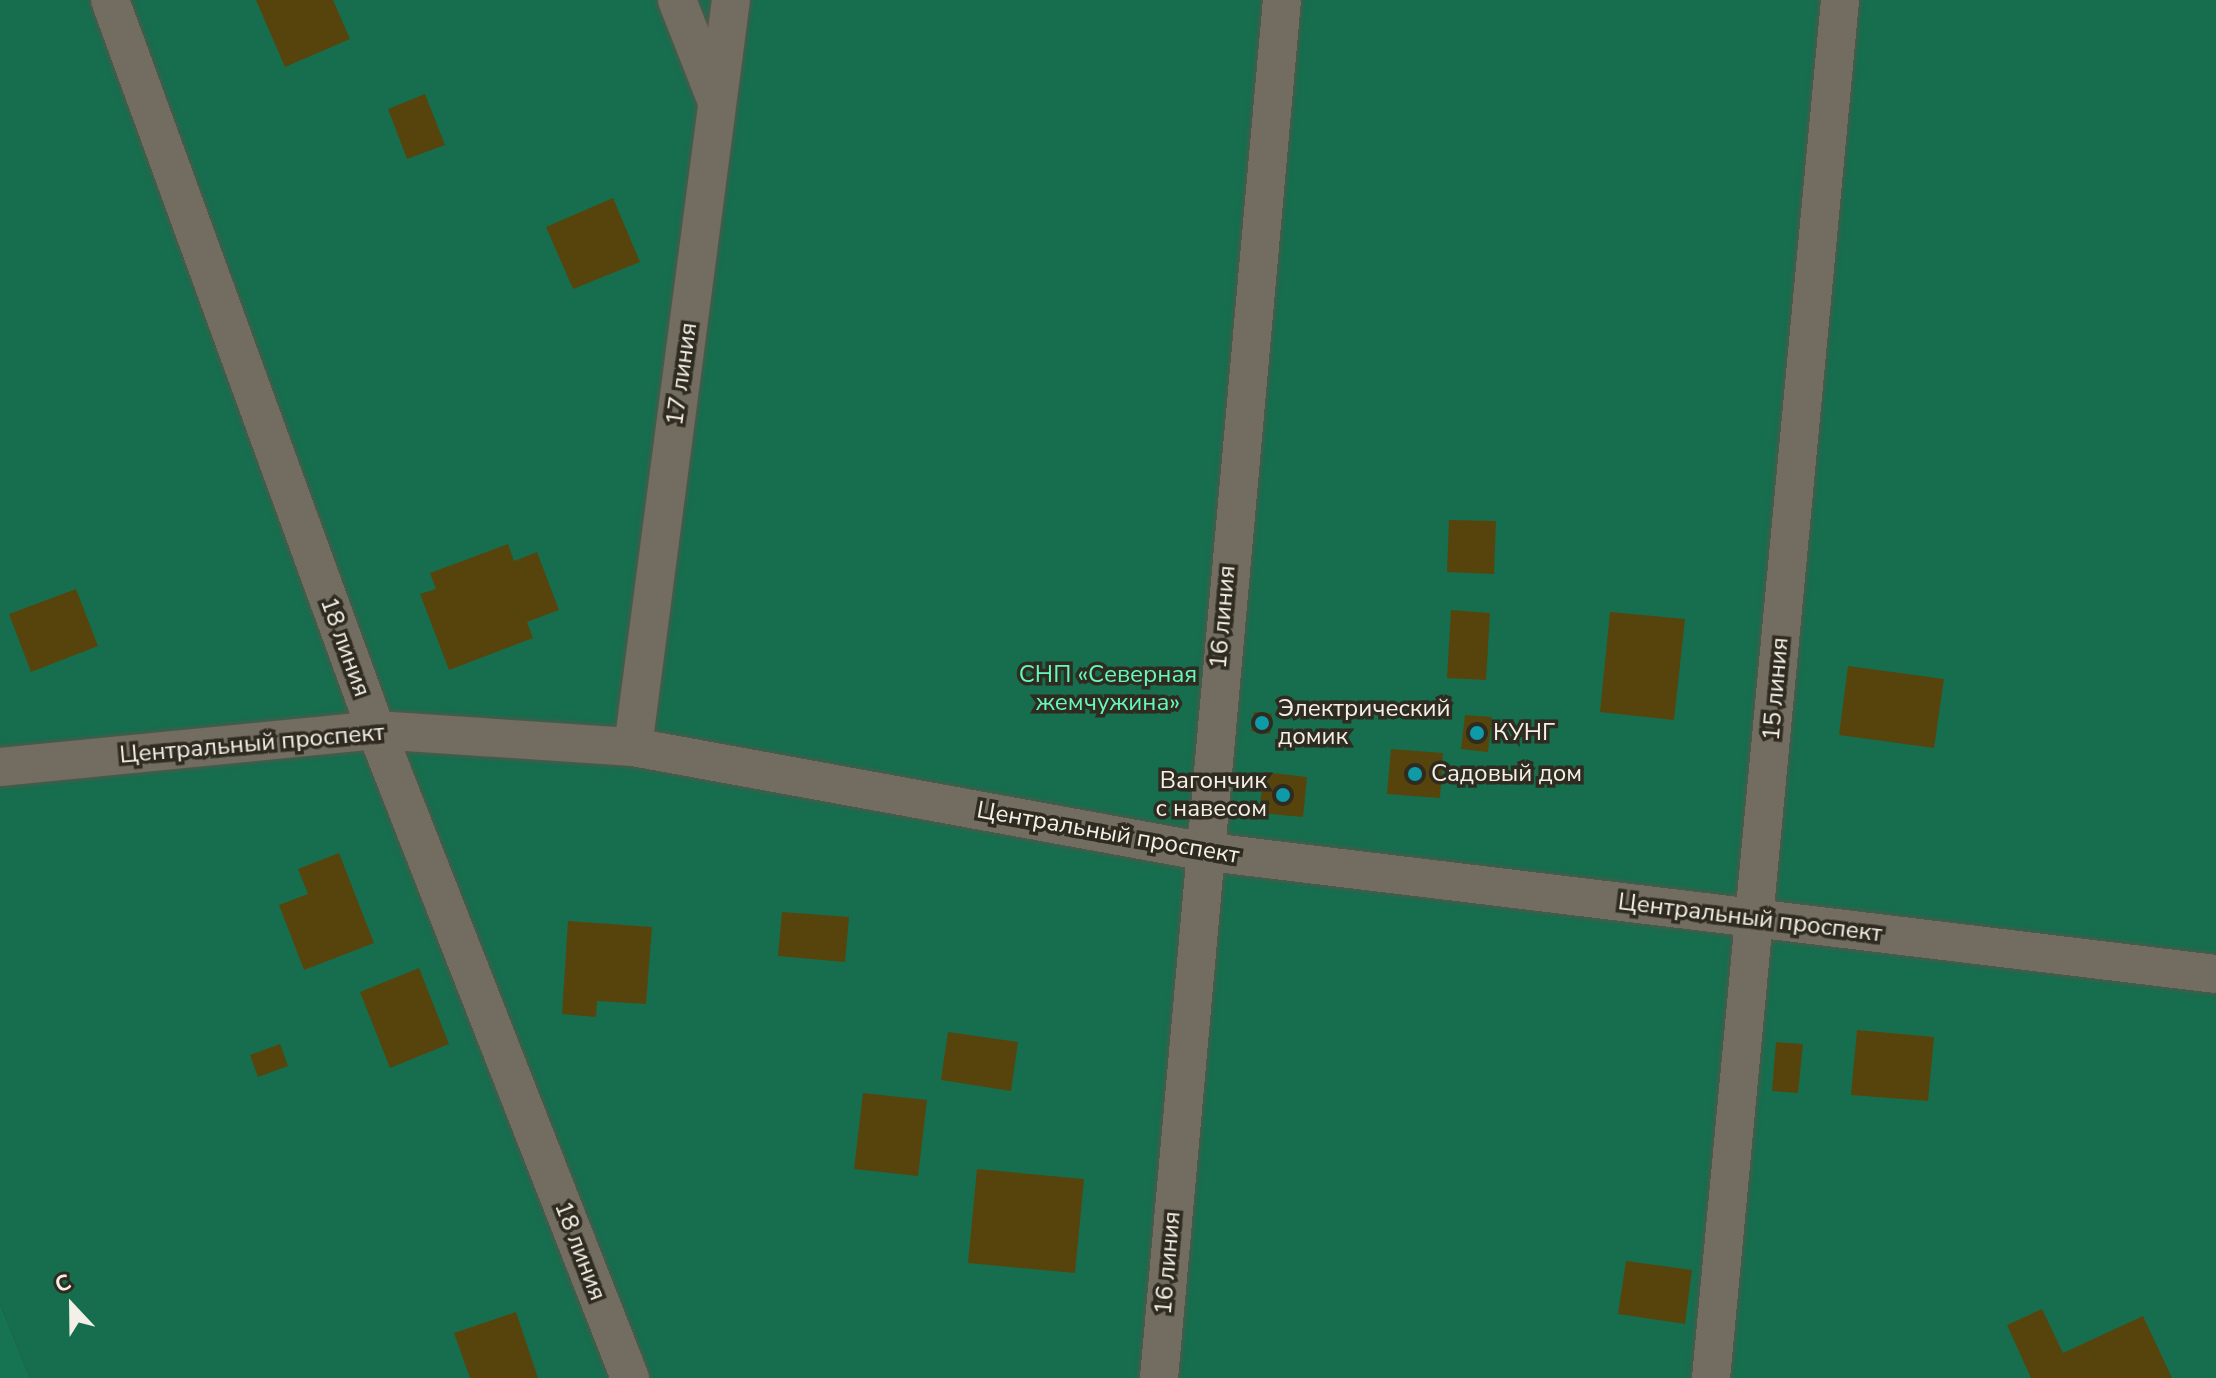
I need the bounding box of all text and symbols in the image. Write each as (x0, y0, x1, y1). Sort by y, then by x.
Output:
street label: 17 линия (661, 321, 703, 427)
street label: 16 линия (1204, 564, 1242, 670)
street label: 18 линия (314, 593, 376, 701)
street label: 15 линия (1757, 636, 1795, 742)
park label: СНП «Северная жемчужина» (1019, 661, 1197, 717)
place label: Электрический домик (1278, 695, 1450, 751)
marker: Электрический домик (1253, 714, 1271, 732)
street label: Центральный проспект (118, 718, 386, 770)
place label: КУНГ (1493, 719, 1555, 747)
marker: КУНГ (1468, 724, 1486, 742)
place label: Садовый дом (1431, 760, 1582, 788)
marker: Садовый дом (1406, 765, 1424, 783)
place label: Вагончик с навесом (1156, 767, 1267, 823)
marker: Вагончик с навесом (1274, 786, 1292, 804)
street label: Центральный проспект (975, 796, 1241, 870)
street label: Центральный проспект (1616, 888, 1884, 948)
street label: 18 линия (548, 1197, 612, 1305)
street label: 16 линия (1149, 1210, 1187, 1316)
north arrow (32, 1266, 112, 1346)
text: С (50, 1267, 76, 1300)

